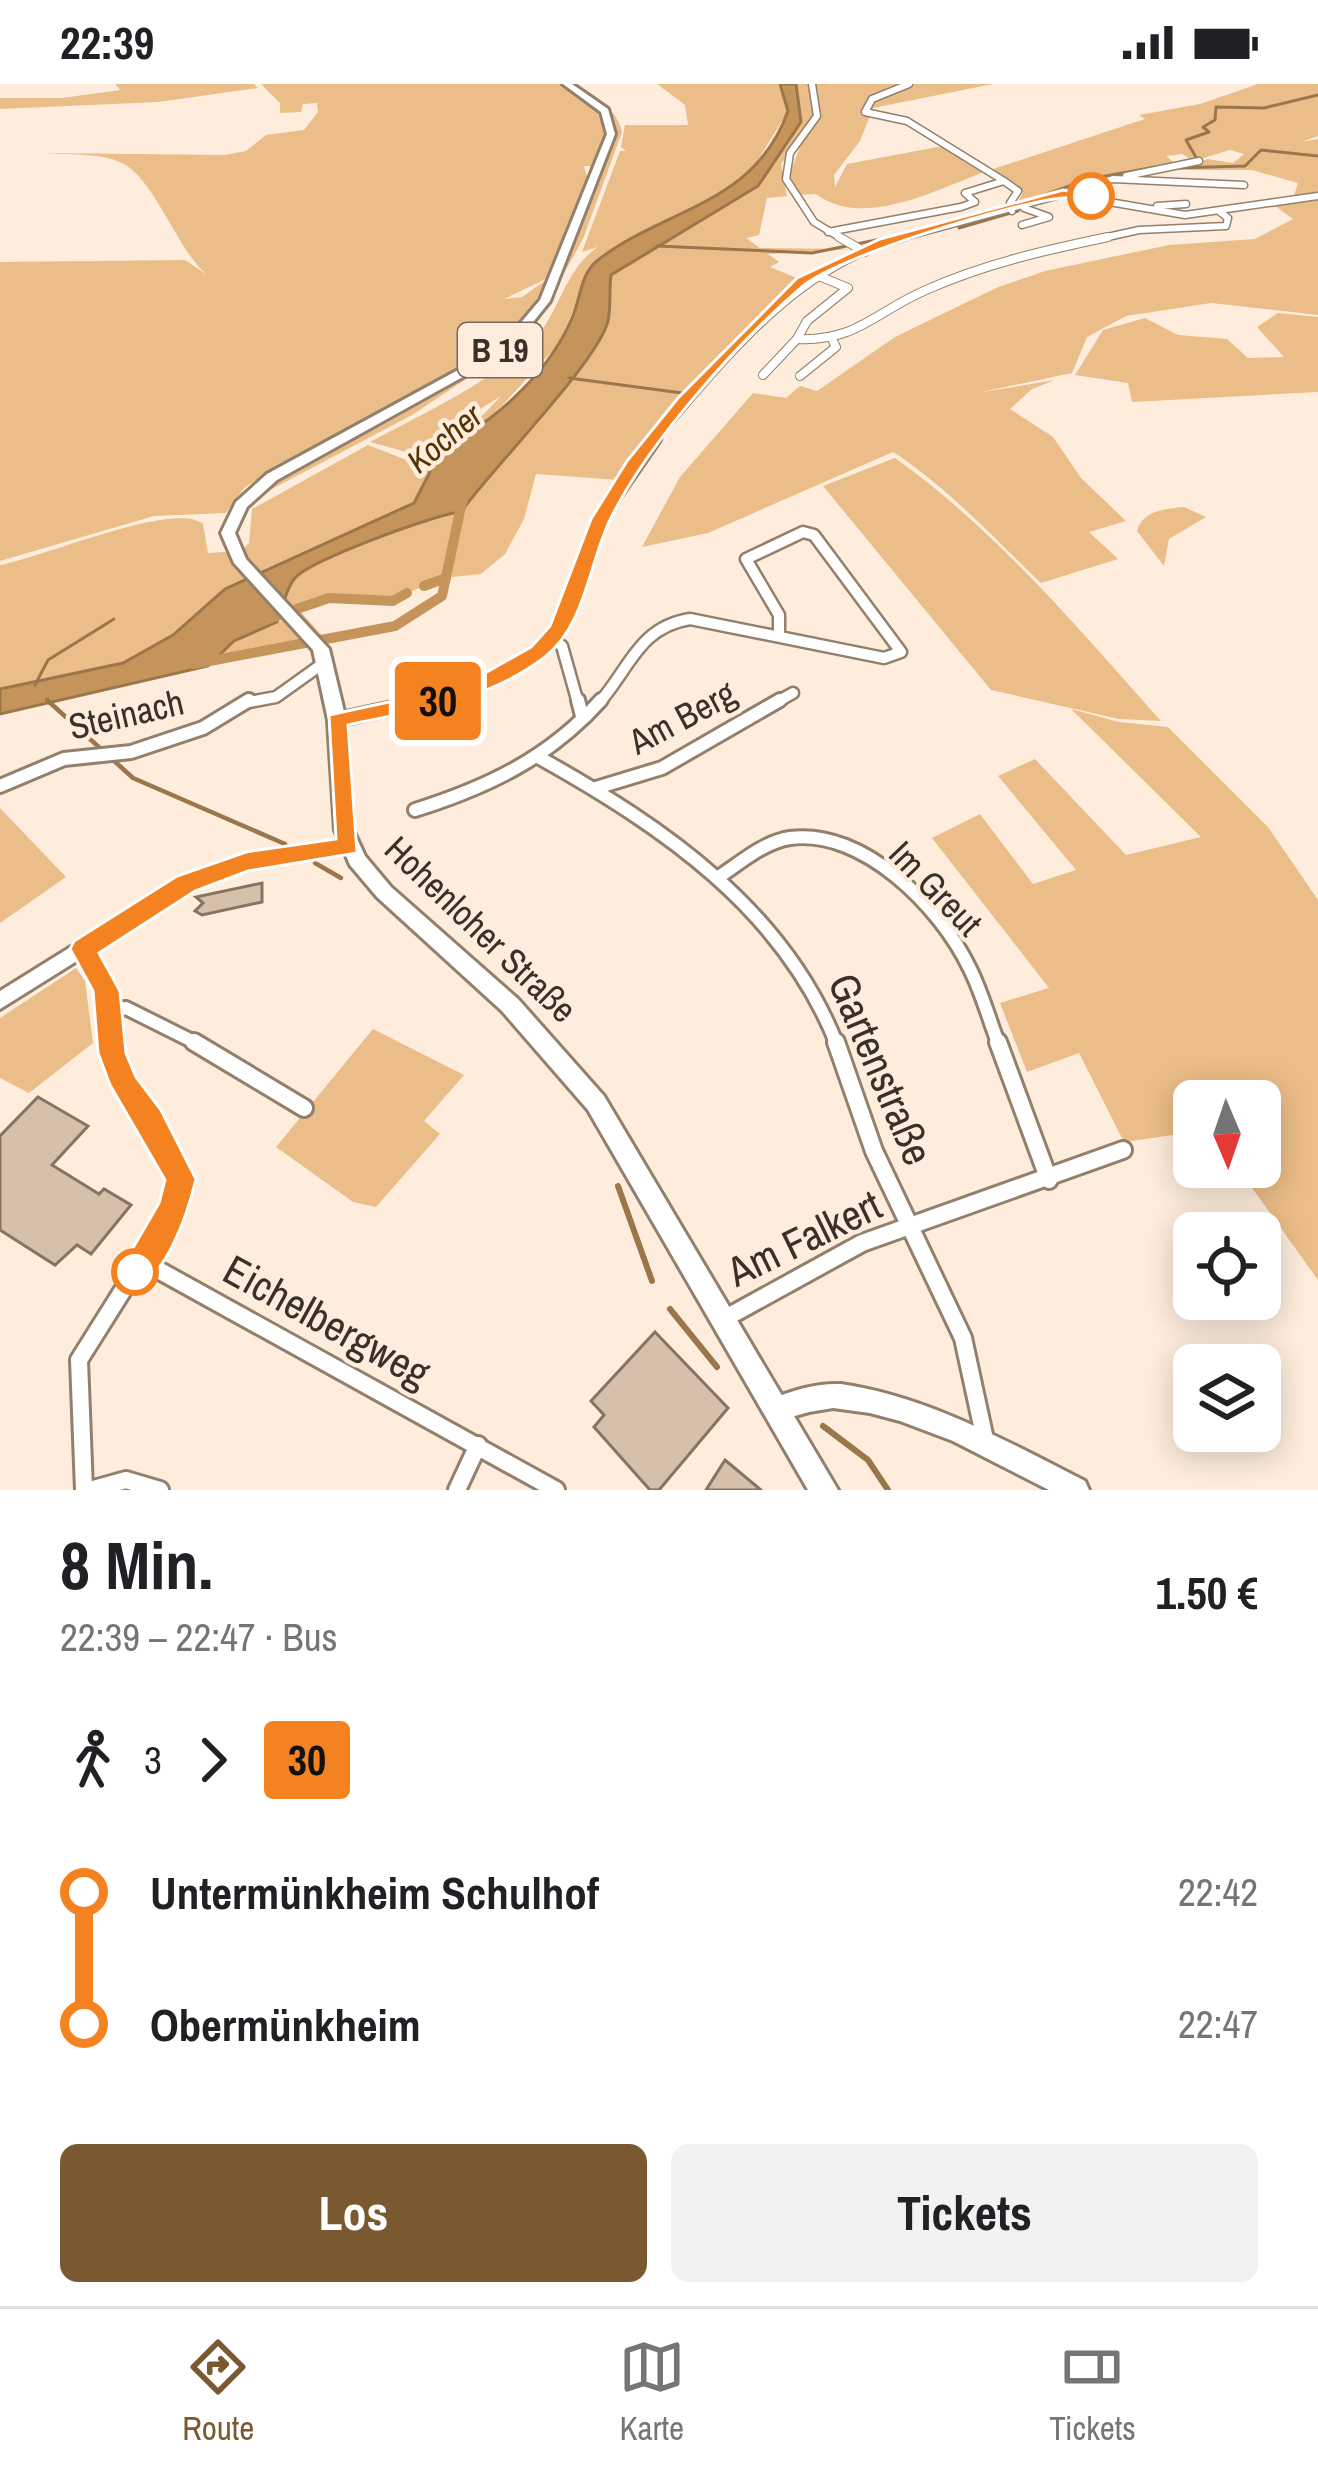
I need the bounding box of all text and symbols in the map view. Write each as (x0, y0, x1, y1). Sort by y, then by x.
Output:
text: 22:39 (60, 12, 154, 73)
unlabelled marker (1069, 174, 1113, 218)
road number: B 19 (458, 323, 542, 377)
water label: Kocher (397, 393, 492, 482)
line badge: 30 (384, 662, 492, 740)
street label: Am Berg (619, 669, 744, 766)
text: 30 (419, 673, 457, 729)
street label: Steinach (64, 678, 188, 750)
street label: Hohenloher Straße (375, 825, 587, 1033)
street label: Im Greut (879, 830, 993, 946)
street label: Gartenstraße (816, 965, 946, 1173)
north arrow (1173, 1080, 1281, 1188)
map controls (1173, 1080, 1281, 1452)
street label: Am Falkert (717, 1177, 890, 1300)
button: locate (1173, 1212, 1281, 1320)
street label: Eichelbergweg (214, 1241, 440, 1401)
unlabelled marker (113, 1250, 157, 1294)
button: layers (1173, 1344, 1281, 1452)
text: 8 Min. (60, 1521, 213, 1610)
text: 1.50 € (1155, 1562, 1258, 1623)
text: 22:39 – 22:47 · Bus (60, 1611, 337, 1663)
icon: walk (60, 1727, 126, 1793)
icon: forward (180, 1727, 246, 1793)
text: 30 (288, 1732, 326, 1788)
text: 3 (144, 1734, 162, 1786)
text: Untermünkheim Schulhof (150, 1862, 599, 1923)
text: 22:42 (1178, 1866, 1258, 1918)
text: Obermünkheim (150, 1994, 421, 2055)
text: 22:47 (1178, 1998, 1258, 2050)
button: Los (60, 2144, 647, 2282)
button: Tickets (671, 2144, 1258, 2282)
tab: Route (182, 2334, 254, 2450)
tab: Karte (619, 2334, 685, 2450)
tab: Tickets (1049, 2334, 1136, 2450)

